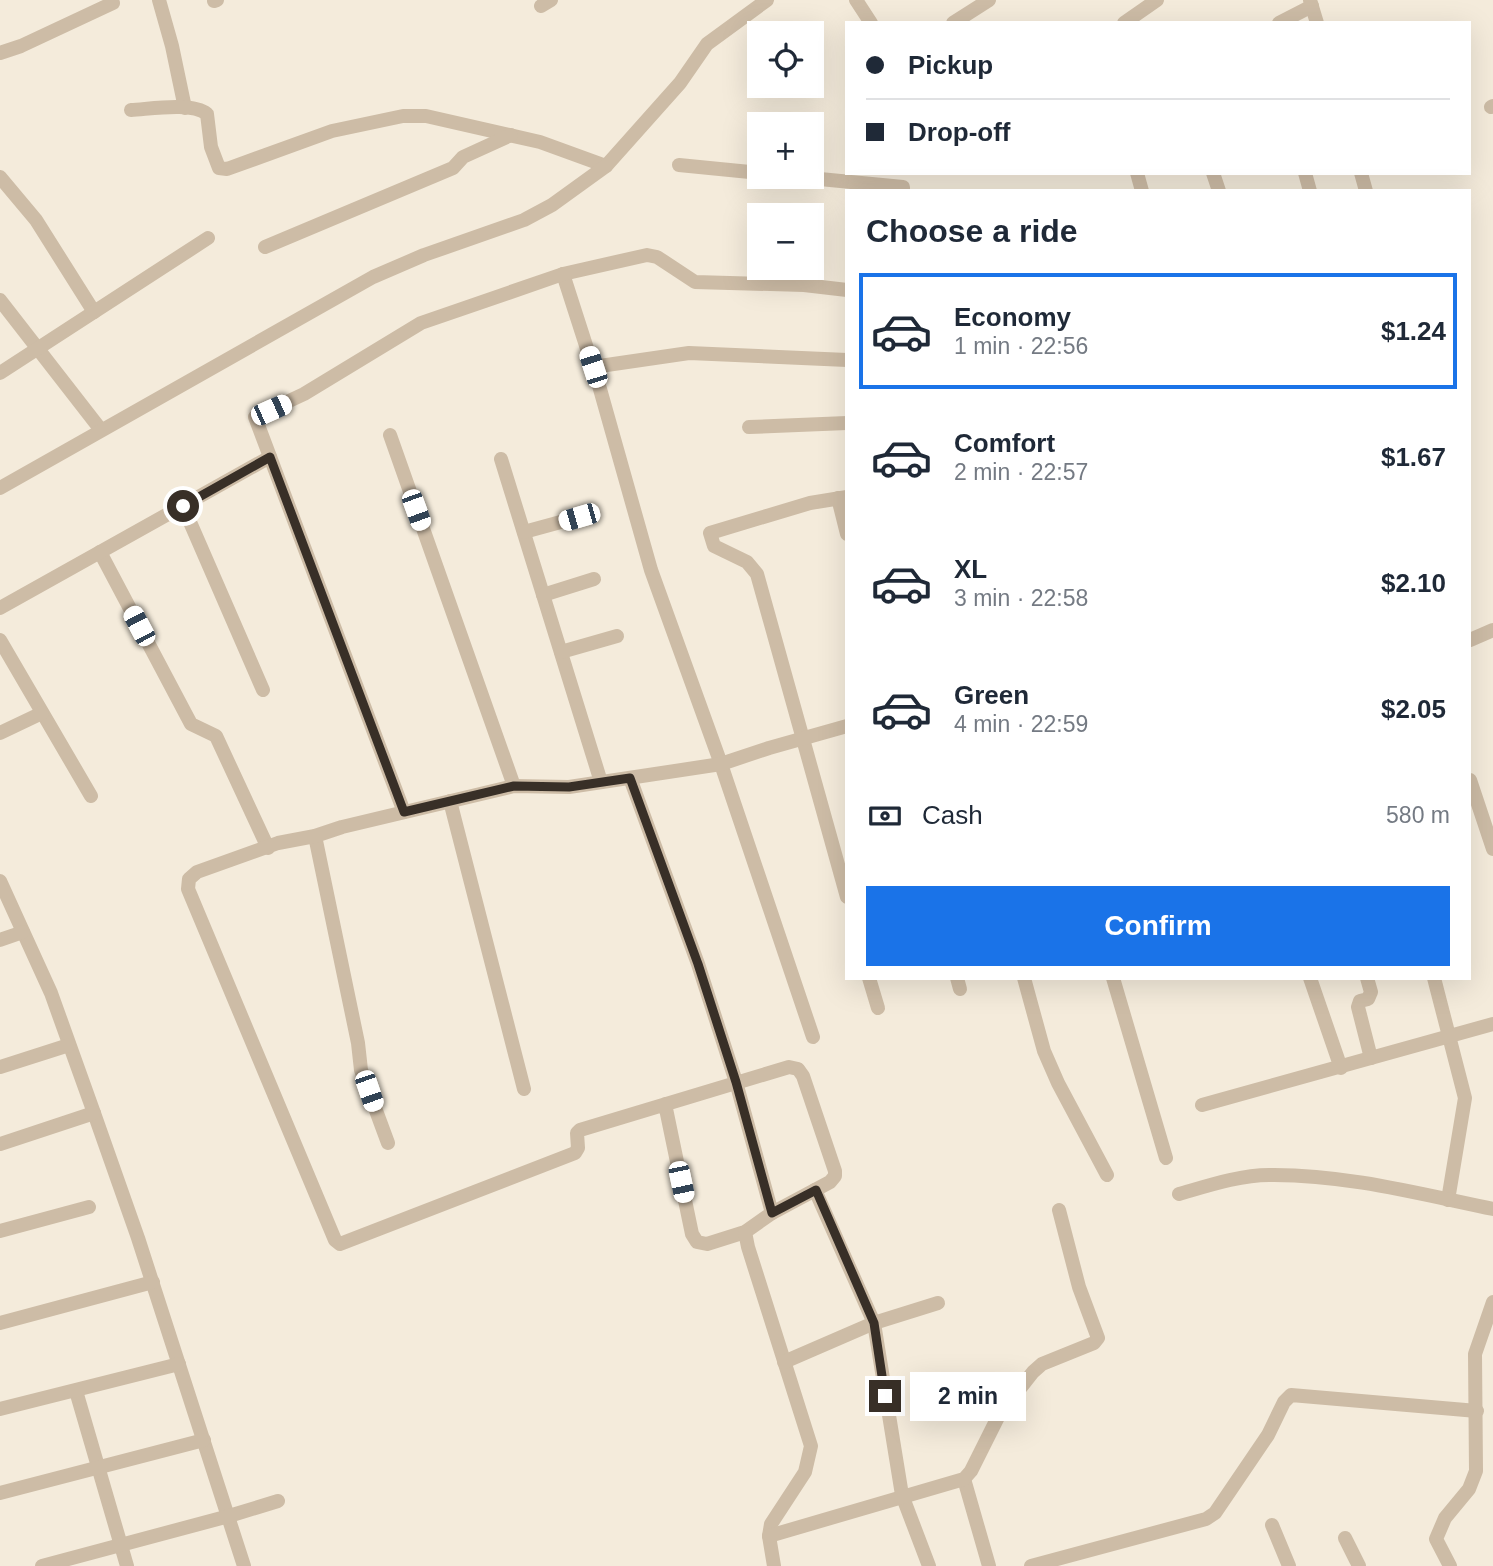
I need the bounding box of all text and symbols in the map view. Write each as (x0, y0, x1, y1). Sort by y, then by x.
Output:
map controls (747, 21, 824, 280)
button: locate (747, 21, 824, 98)
text: Pickup (908, 50, 993, 80)
button: + (747, 112, 824, 189)
text: Drop-off (908, 117, 1011, 147)
button: − (747, 203, 824, 280)
text: Choose a ride (866, 213, 1078, 249)
icon: car (870, 300, 933, 363)
text: Economy (954, 302, 1071, 332)
text: $1.24 (1381, 316, 1446, 346)
text: 1 min · 22:56 (954, 333, 1088, 359)
car (577, 344, 610, 390)
car (248, 392, 295, 428)
icon: car (870, 426, 933, 489)
text: Comfort (954, 428, 1055, 458)
text: $1.67 (1381, 442, 1446, 472)
text: 2 min · 22:57 (954, 459, 1088, 485)
car (399, 487, 434, 533)
route start (167, 490, 199, 522)
car (556, 501, 603, 533)
icon: car (870, 552, 933, 615)
text: XL (954, 554, 987, 584)
text: $2.10 (1381, 568, 1446, 598)
text: 3 min · 22:58 (954, 585, 1088, 611)
car (120, 603, 159, 649)
icon: car (870, 678, 933, 741)
text: Green (954, 680, 1029, 710)
text: $2.05 (1381, 694, 1446, 724)
text: 4 min · 22:59 (954, 711, 1088, 737)
icon: cash (866, 797, 904, 835)
text: Cash (922, 800, 983, 830)
text: 580 m (1386, 802, 1450, 828)
button: Confirm (866, 886, 1450, 966)
car (353, 1068, 386, 1114)
car (667, 1159, 696, 1205)
callout: 2 min (910, 1372, 1025, 1420)
route end (869, 1380, 901, 1412)
text: 2 min (938, 1383, 998, 1409)

